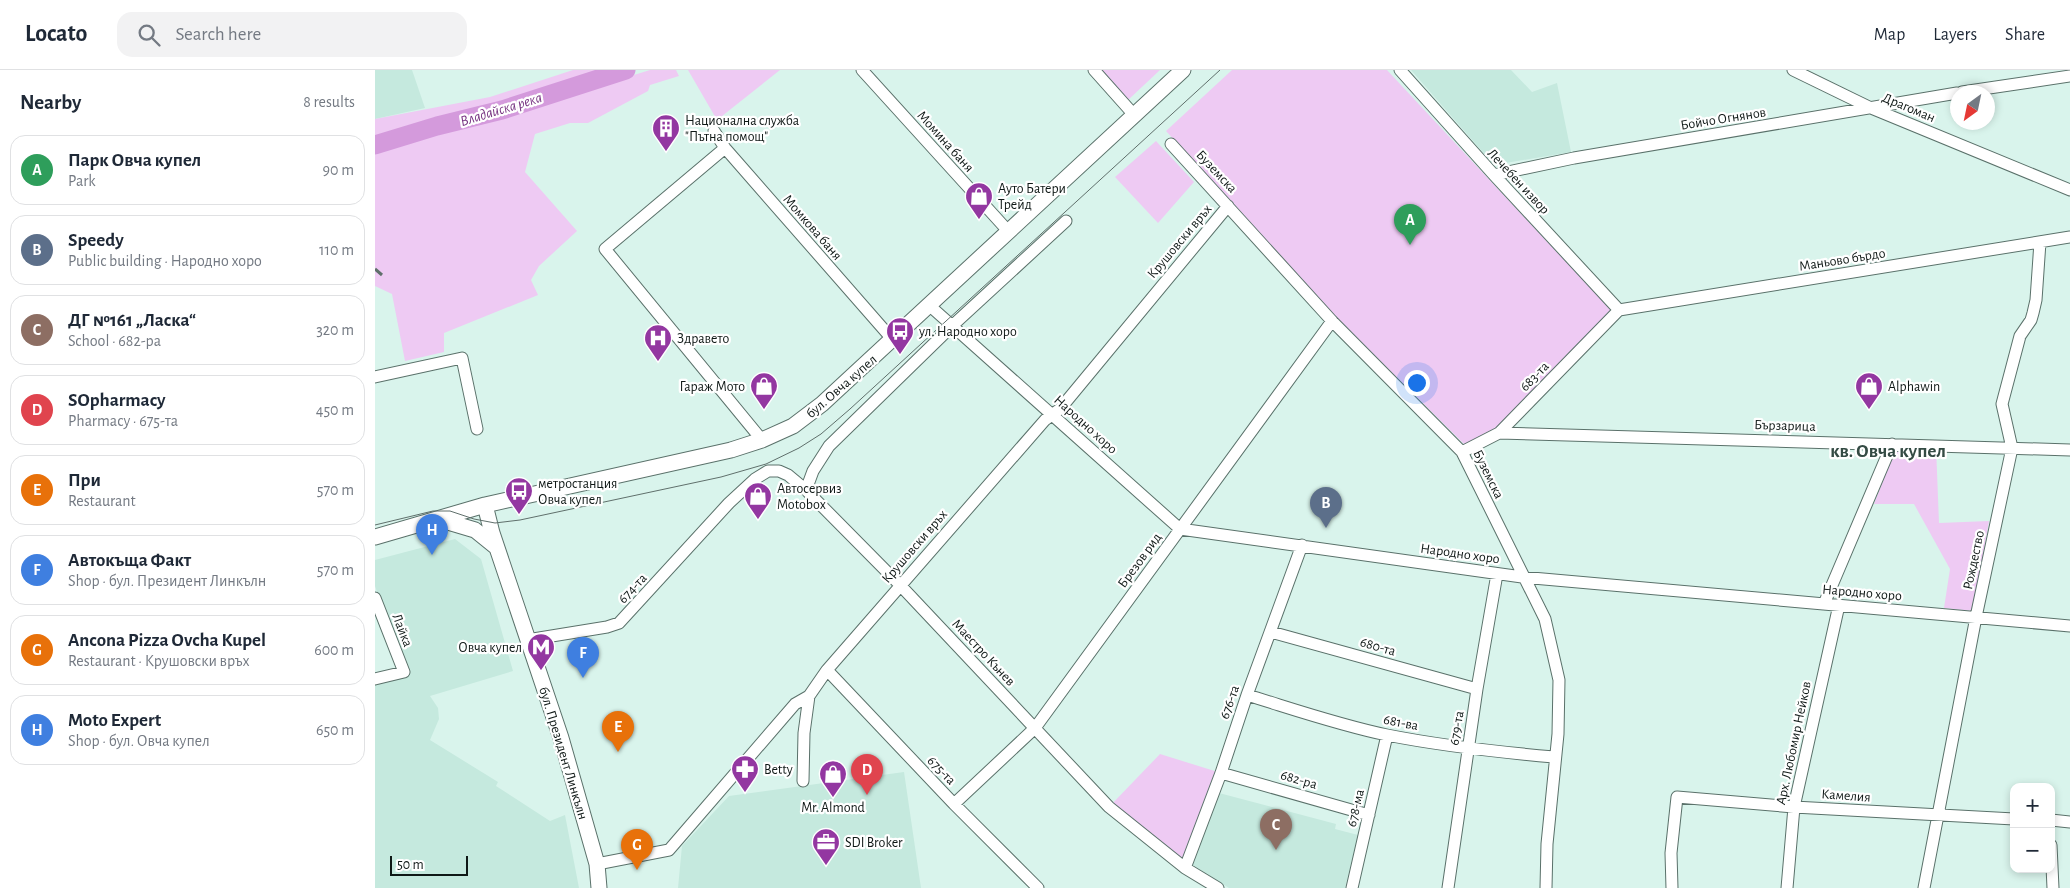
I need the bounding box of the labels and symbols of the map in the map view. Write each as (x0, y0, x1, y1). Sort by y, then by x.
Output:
north arrow (1950, 85, 1995, 130)
water label: Владайска река (459, 90, 544, 129)
street label: Драгоман (1880, 91, 1937, 125)
street label: Бойчо Огнянов (1679, 105, 1767, 133)
street label: Момина баня (914, 108, 976, 175)
building icon: Национална служба "Пътна помощ" (651, 113, 681, 152)
place label: Национална служба "Пътна помощ" (685, 114, 800, 144)
street label: Лечебен извор (1485, 146, 1552, 217)
street label: Буземска (1193, 148, 1240, 196)
shop icon: Ауто Батери Трейд (964, 181, 994, 220)
place label: Ауто Батери Трейд (998, 182, 1066, 212)
street label: Момкова баня (780, 192, 844, 263)
street label: Крушовски връх (1145, 202, 1215, 281)
pin: A (1394, 204, 1426, 245)
street label: Маньово бърдо (1798, 246, 1887, 274)
bus stop icon: ул. Народно хоро (885, 316, 915, 355)
hospital icon: Здравето (643, 323, 673, 362)
place label: ул. Народно хоро (918, 325, 1017, 339)
place label: Здравето (677, 332, 729, 346)
street label: бул. Овча купел (804, 352, 880, 421)
street label: 683-та (1518, 359, 1552, 394)
your location (1404, 370, 1430, 396)
shop icon: Гараж Мото (749, 371, 779, 410)
shop icon: Alphawin (1854, 371, 1884, 410)
place label: Гараж Мото (679, 380, 745, 394)
place label: Alphawin (1888, 380, 1940, 394)
street label: Народно хоро (1051, 393, 1120, 457)
street label: Бързарица (1754, 418, 1817, 434)
district label: кв. Овча купел (1830, 442, 1946, 461)
street label: Буземска (1470, 448, 1506, 502)
bus stop icon: метростанция Овча купел (504, 476, 534, 515)
place label: метростанция Овча купел (538, 477, 618, 507)
shop icon: Автосервиз Motobox (743, 481, 773, 520)
place label: Автосервиз Motobox (777, 482, 842, 512)
pin: B (1310, 487, 1342, 528)
street label: Крушовски връх (879, 507, 950, 586)
pin: H (416, 514, 448, 555)
street label: Рождество (1961, 529, 1987, 591)
street label: Брезов рид (1115, 531, 1164, 591)
street label: Народно хоро (1419, 541, 1501, 567)
street label: 674-та (616, 571, 650, 606)
street label: Народно хоро (1821, 583, 1903, 603)
street label: Лайка (389, 612, 415, 649)
street label: Маестро Кънев (949, 617, 1018, 689)
metro station icon: Овча купел (526, 632, 556, 671)
street label: 680-та (1358, 635, 1398, 659)
pin: F (567, 637, 599, 678)
place label: Овча купел (458, 641, 522, 655)
street label: Арх. Любомир Нейков (1774, 680, 1814, 806)
street label: 676-та (1218, 683, 1242, 721)
street label: бул. Президент Линкълн (536, 685, 590, 821)
street label: 679-та (1447, 709, 1467, 746)
pin: E (602, 711, 634, 752)
street label: 681-ва (1382, 713, 1420, 733)
pharmacy icon: Betty (730, 754, 760, 793)
pin: D (851, 754, 883, 795)
street label: 675-та (924, 754, 959, 788)
shop icon: Mr. Almond (818, 759, 848, 798)
place label: Betty (764, 763, 793, 777)
street label: 682-ра (1279, 768, 1319, 792)
street label: 678-ма (1345, 787, 1367, 828)
street label: Камелия (1821, 787, 1871, 805)
place label: Mr. Almond (801, 801, 865, 815)
pin: C (1260, 809, 1292, 850)
office icon: SDI Broker (811, 827, 841, 866)
pin: G (621, 829, 653, 870)
place label: SDI Broker (845, 836, 903, 850)
scale bar (390, 853, 467, 876)

